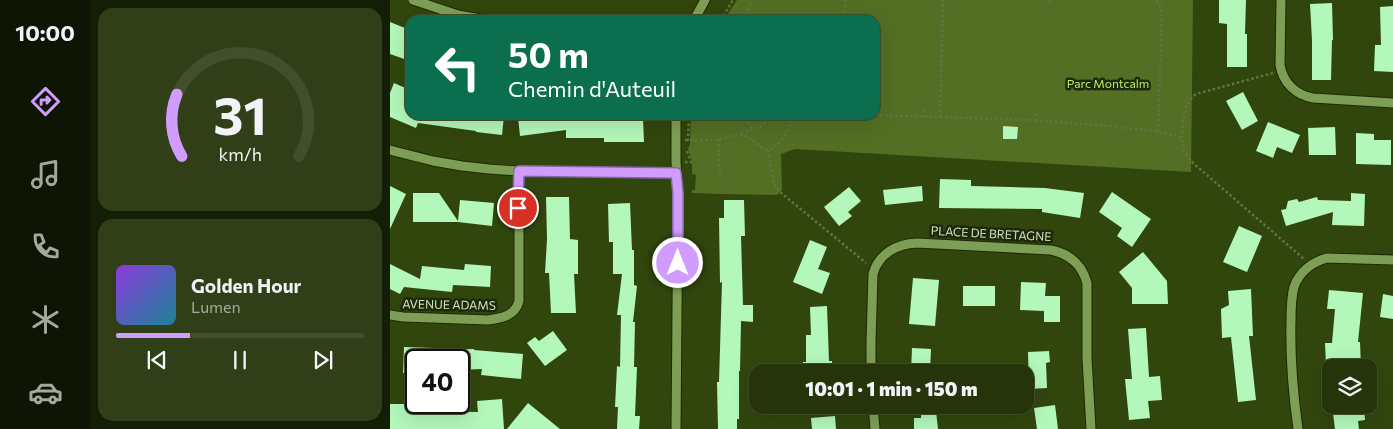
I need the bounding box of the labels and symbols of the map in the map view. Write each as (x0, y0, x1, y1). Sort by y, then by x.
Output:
park label: Parc Montcalm (1067, 76, 1149, 90)
pin (497, 187, 539, 229)
street label: PLACE DE BRETAGNE (930, 223, 1052, 243)
position arrow (651, 236, 703, 288)
street label: AVENUE ADAMS (402, 296, 496, 312)
speed limit sign: 40 (405, 349, 470, 414)

